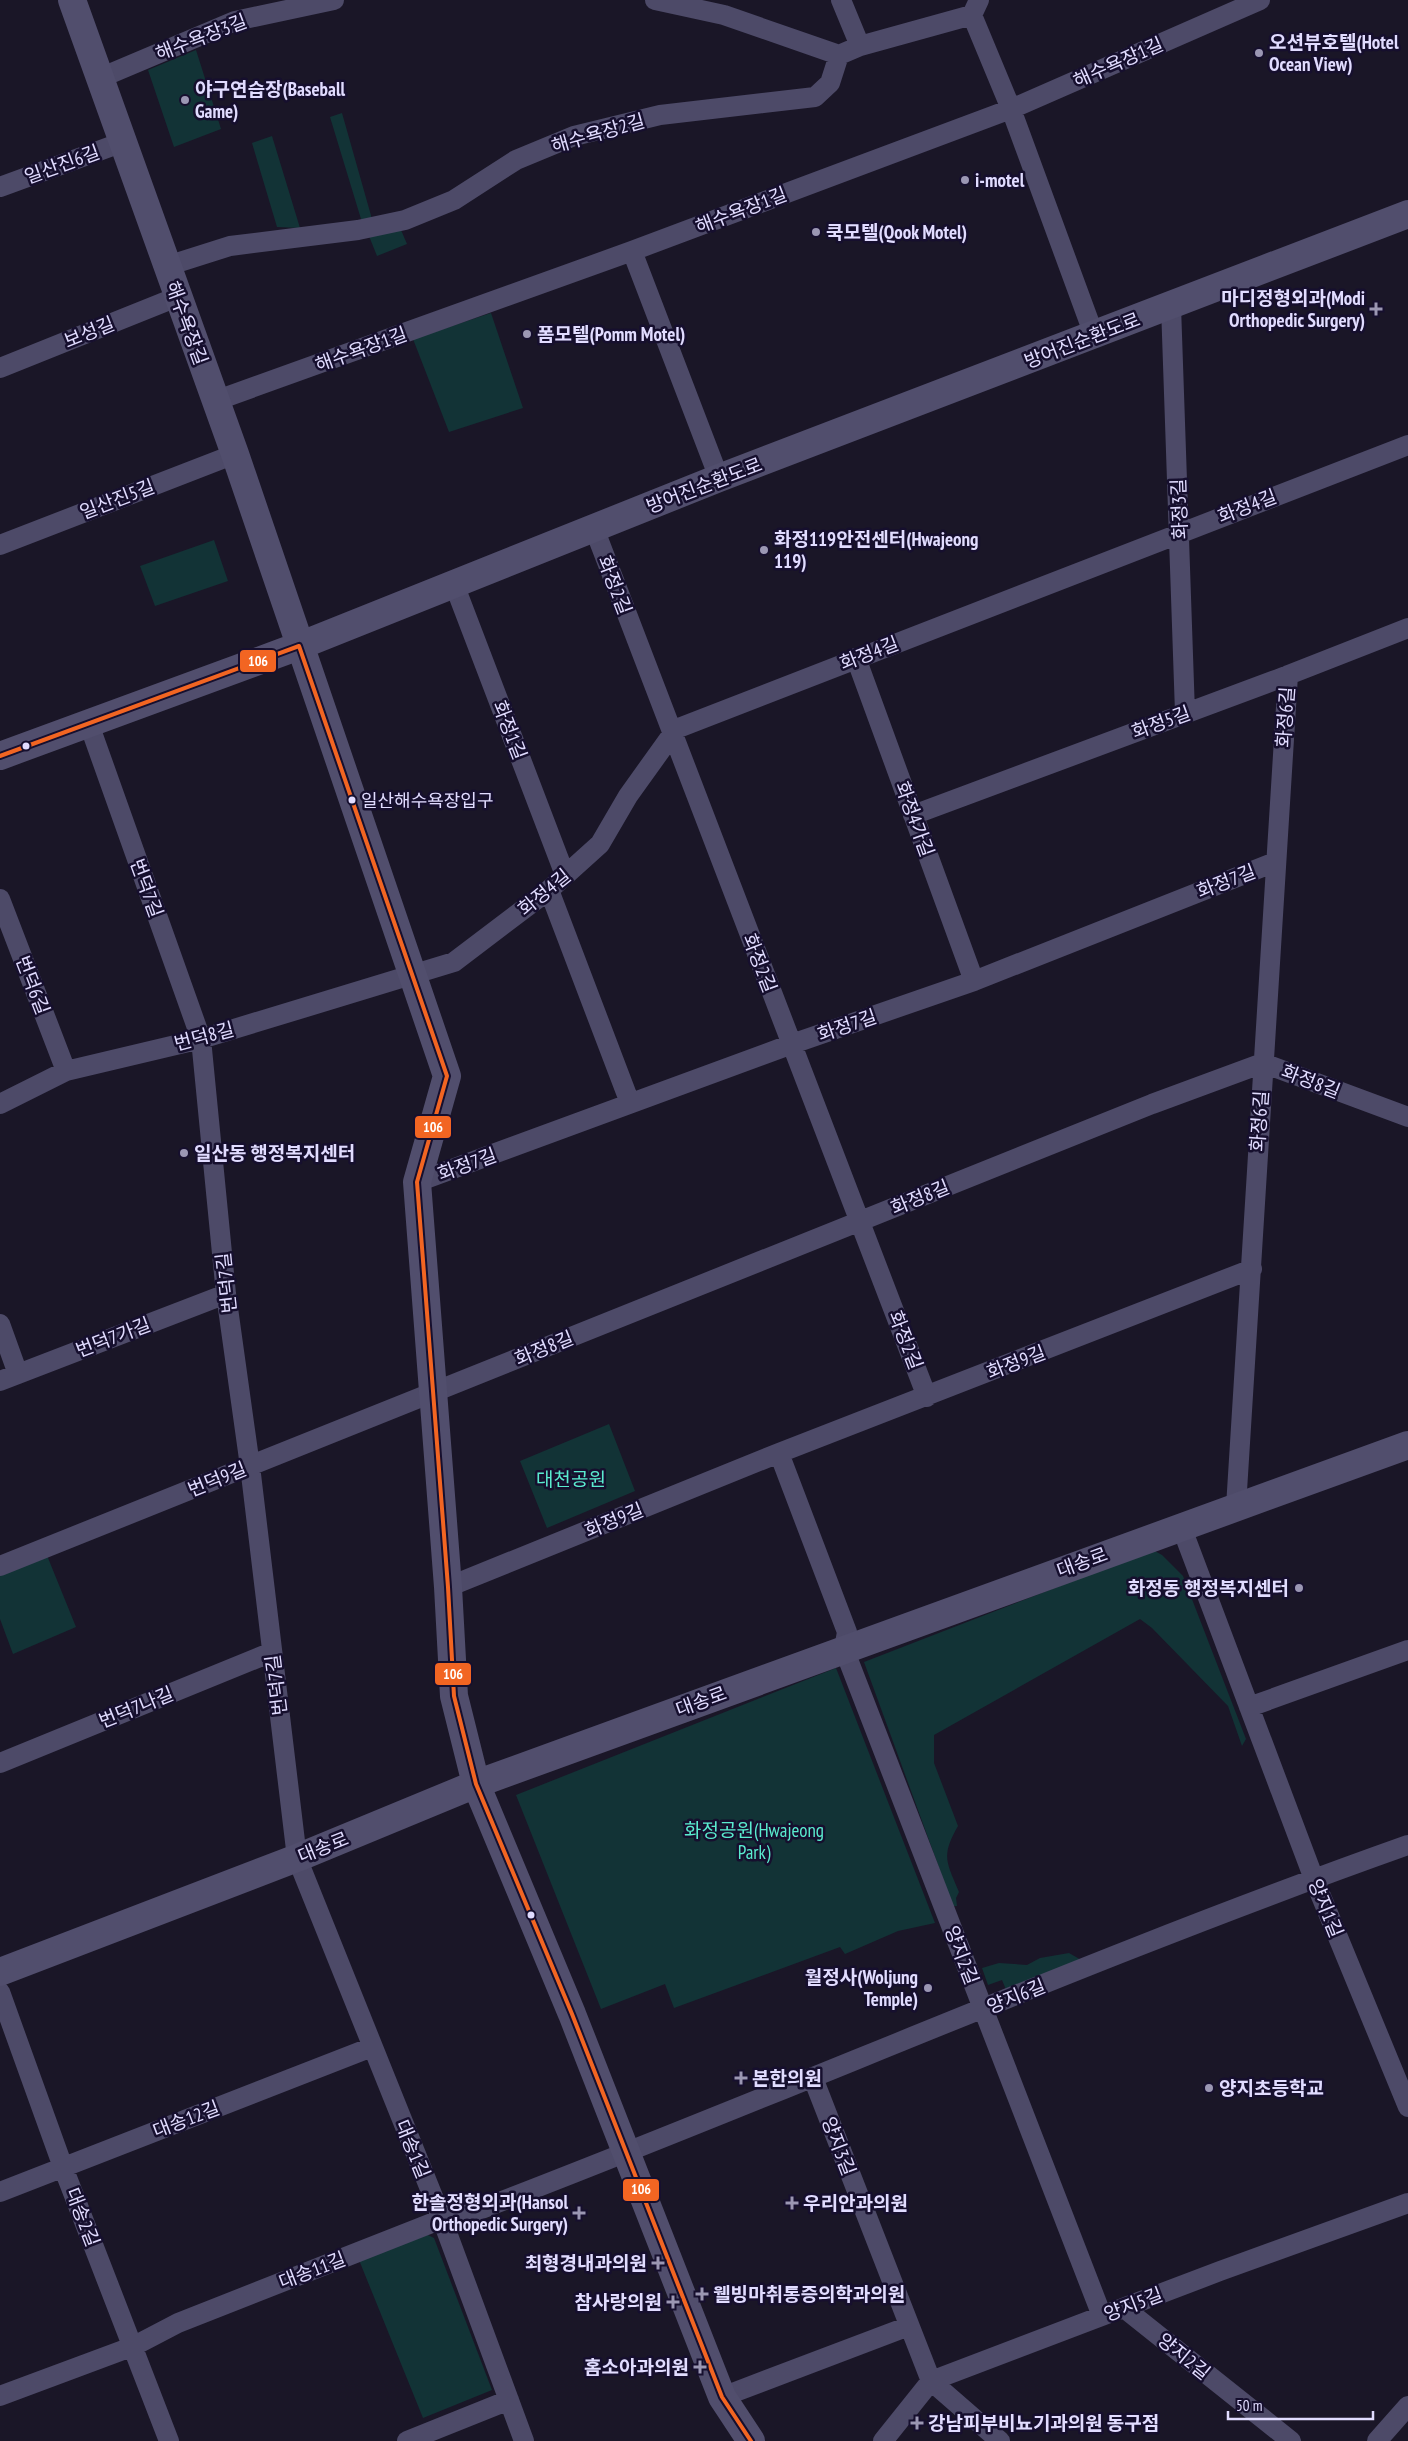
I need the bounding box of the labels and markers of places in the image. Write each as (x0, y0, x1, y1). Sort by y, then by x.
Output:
place label: 오션뷰호텔(Hotel Ocean View) (1269, 30, 1399, 76)
marker: 오션뷰호텔(Hotel Ocean View) (1253, 47, 1265, 59)
place label: 야구연습장(Baseball Game) (195, 77, 346, 123)
marker: 야구연습장(Baseball Game) (179, 94, 191, 106)
place label: i-motel (975, 168, 1025, 192)
marker: i-motel (959, 174, 971, 186)
place label: 쿡모텔(Qook Motel) (826, 220, 967, 244)
marker: 쿡모텔(Qook Motel) (810, 226, 822, 238)
place label: 마디정형외과(Modi Orthopedic Surgery) (1221, 286, 1365, 332)
marker: 마디정형외과(Modi Orthopedic Surgery) (1369, 302, 1383, 316)
place label: 폼모텔(Pomm Motel) (537, 322, 685, 346)
marker: 폼모텔(Pomm Motel) (521, 328, 533, 340)
place label: 화정119안전센터(Hwajeong 119) (774, 527, 979, 573)
marker: 화정119안전센터(Hwajeong 119) (758, 544, 770, 556)
unlabelled marker (21, 741, 31, 751)
place label: 일산해수욕장입구 (361, 789, 493, 812)
marker: 일산해수욕장입구 (347, 795, 357, 805)
place label: 일산동 행정복지센터 (194, 1141, 355, 1165)
marker: 일산동 행정복지센터 (178, 1147, 190, 1159)
place label: 화정동 행정복지센터 (1128, 1576, 1289, 1600)
marker: 화정동 행정복지센터 (1293, 1582, 1305, 1594)
unlabelled marker (526, 1910, 536, 1920)
place label: 월정사(Woljung Temple) (805, 1965, 918, 2011)
marker: 월정사(Woljung Temple) (922, 1982, 934, 1994)
place label: 본한의원 (752, 2066, 822, 2090)
marker: 본한의원 (734, 2071, 748, 2085)
place label: 양지초등학교 (1219, 2076, 1324, 2100)
marker: 양지초등학교 (1203, 2082, 1215, 2094)
place label: 한솔정형외과(Hansol Orthopedic Surgery) (412, 2190, 568, 2236)
place label: 우리안과의원 (803, 2191, 908, 2215)
marker: 우리안과의원 (785, 2196, 799, 2210)
marker: 한솔정형외과(Hansol Orthopedic Surgery) (572, 2206, 586, 2220)
place label: 최형경내과의원 (525, 2251, 647, 2275)
marker: 최형경내과의원 (651, 2256, 665, 2270)
place label: 웰빙마취통증의학과의원 (713, 2282, 905, 2306)
marker: 웰빙마취통증의학과의원 (695, 2287, 709, 2301)
place label: 참사랑의원 (575, 2290, 662, 2314)
marker: 참사랑의원 (666, 2295, 680, 2309)
place label: 홈소아과의원 (584, 2355, 689, 2379)
marker: 홈소아과의원 (693, 2360, 707, 2374)
place label: 강남피부비뇨기과의원 동구점 (928, 2411, 1159, 2435)
marker: 강남피부비뇨기과의원 동구점 (910, 2416, 924, 2430)

